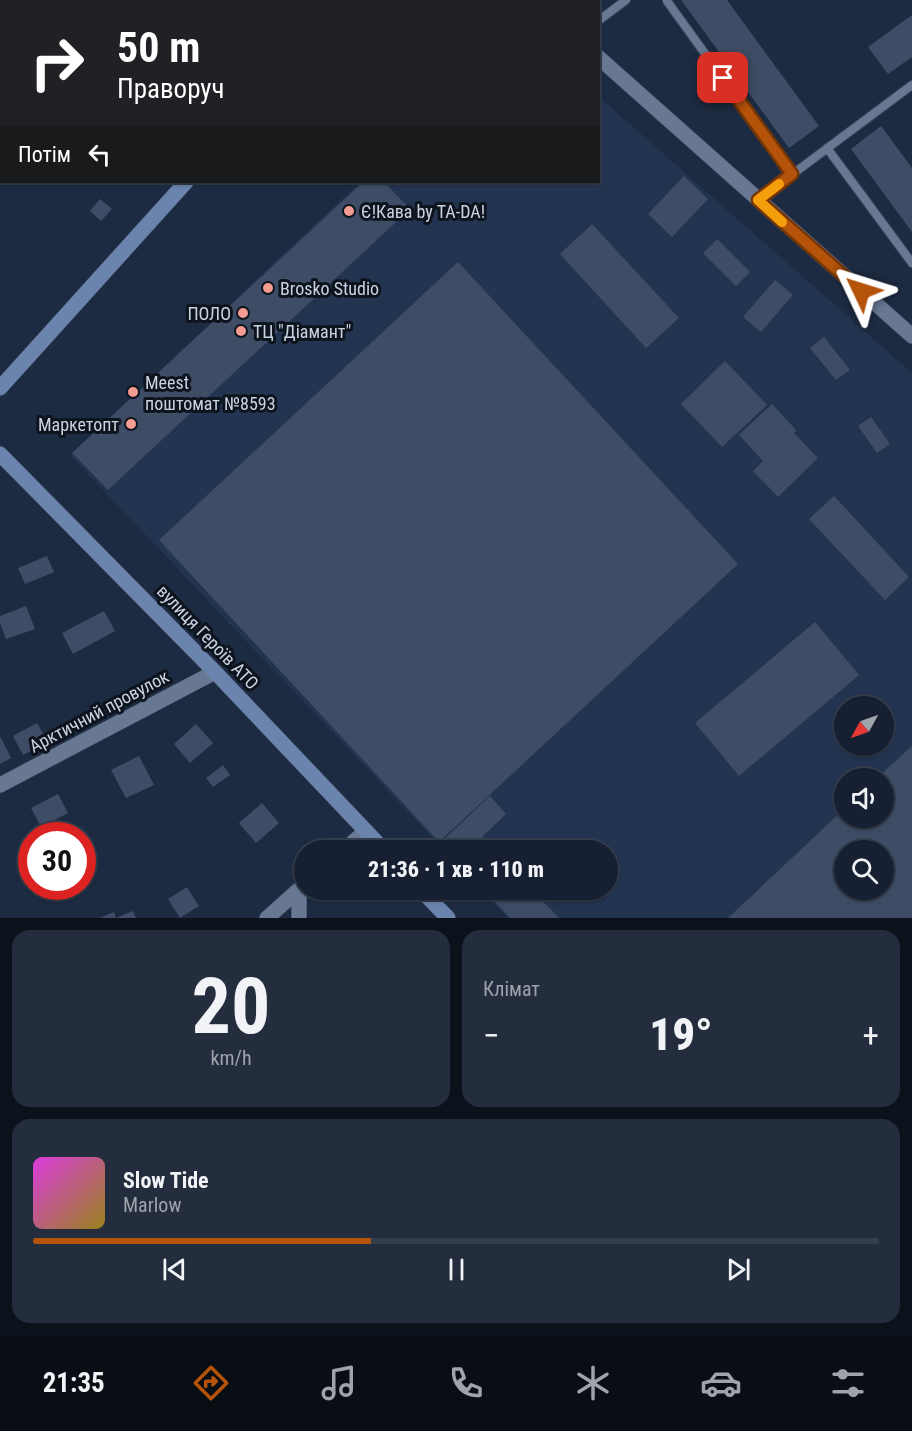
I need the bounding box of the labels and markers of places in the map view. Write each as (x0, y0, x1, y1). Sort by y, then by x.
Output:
pin (697, 52, 748, 103)
place label: Є!Кава by TA-DA! (361, 201, 485, 222)
marker: Є!Кава by TA-DA! (342, 204, 356, 218)
place label: Brosko Studio (280, 278, 379, 299)
marker: Brosko Studio (261, 281, 275, 295)
place label: ПОЛО (187, 303, 231, 324)
marker: ПОЛО (236, 306, 250, 320)
place label: ТЦ "Діамант" (253, 321, 351, 342)
marker: ТЦ "Діамант" (234, 324, 248, 338)
place label: Meest поштомат №8593 (145, 372, 276, 414)
marker: Meest поштомат №8593 (126, 385, 140, 399)
place label: Маркетопт (38, 414, 119, 435)
marker: Маркетопт (124, 417, 138, 431)

